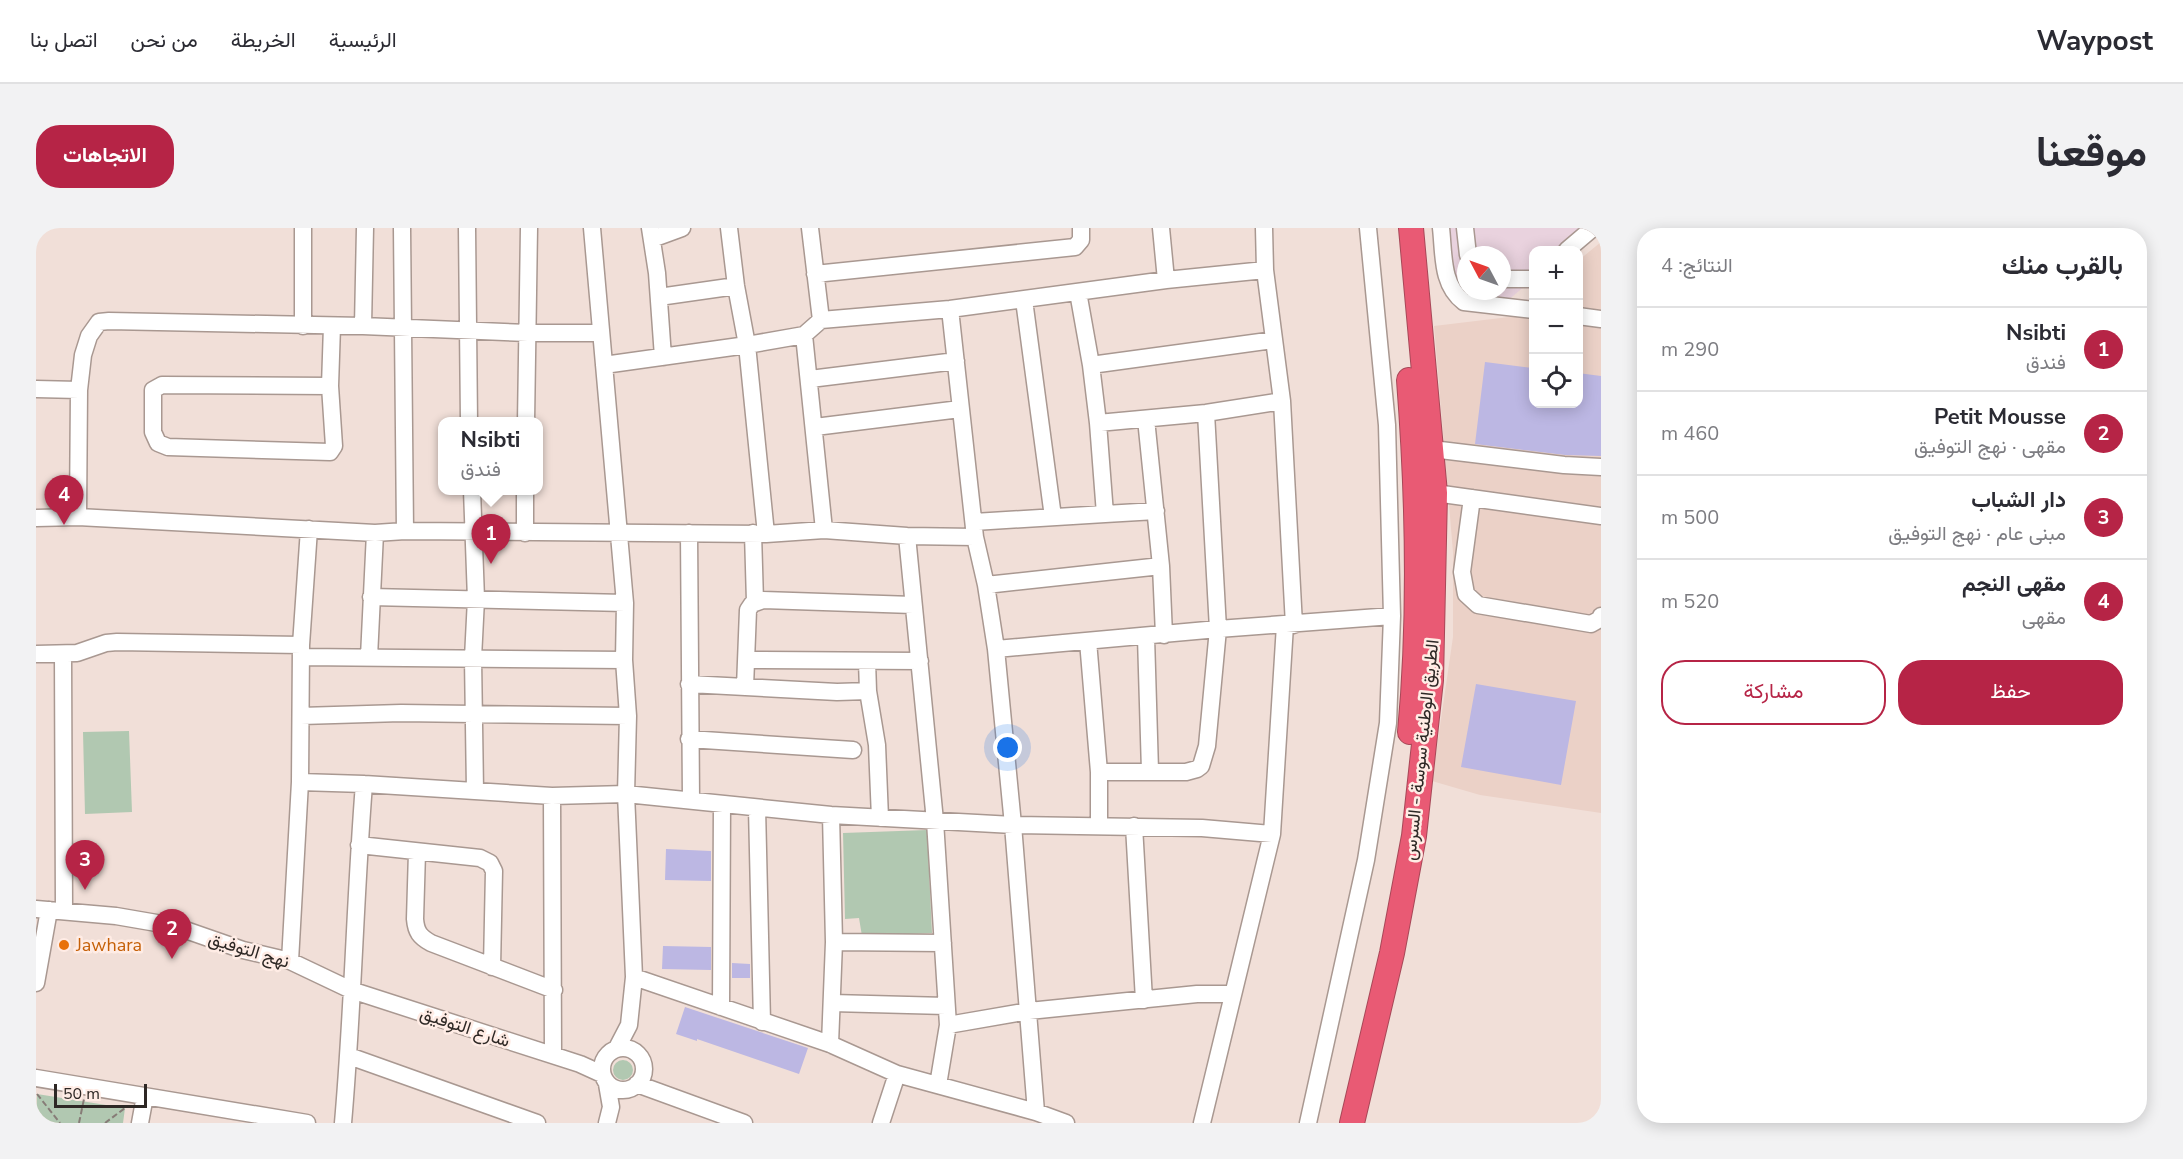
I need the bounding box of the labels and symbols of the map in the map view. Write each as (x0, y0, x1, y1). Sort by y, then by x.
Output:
north arrow (1457, 246, 1511, 300)
pin: 4 (45, 476, 84, 525)
pin: 1 (472, 514, 510, 564)
street label: الطريق الوطنية سوسة - السرس (1397, 638, 1445, 862)
your location (993, 733, 1022, 762)
pin: 3 (65, 840, 104, 890)
pin: 2 (152, 910, 192, 959)
street label: نهج التوفيق (206, 926, 292, 974)
place label: Jawhara (75, 933, 142, 957)
marker: Jawhara (57, 938, 71, 952)
street label: شارع التوفيق (417, 1001, 513, 1053)
scale bar (54, 1081, 147, 1108)

